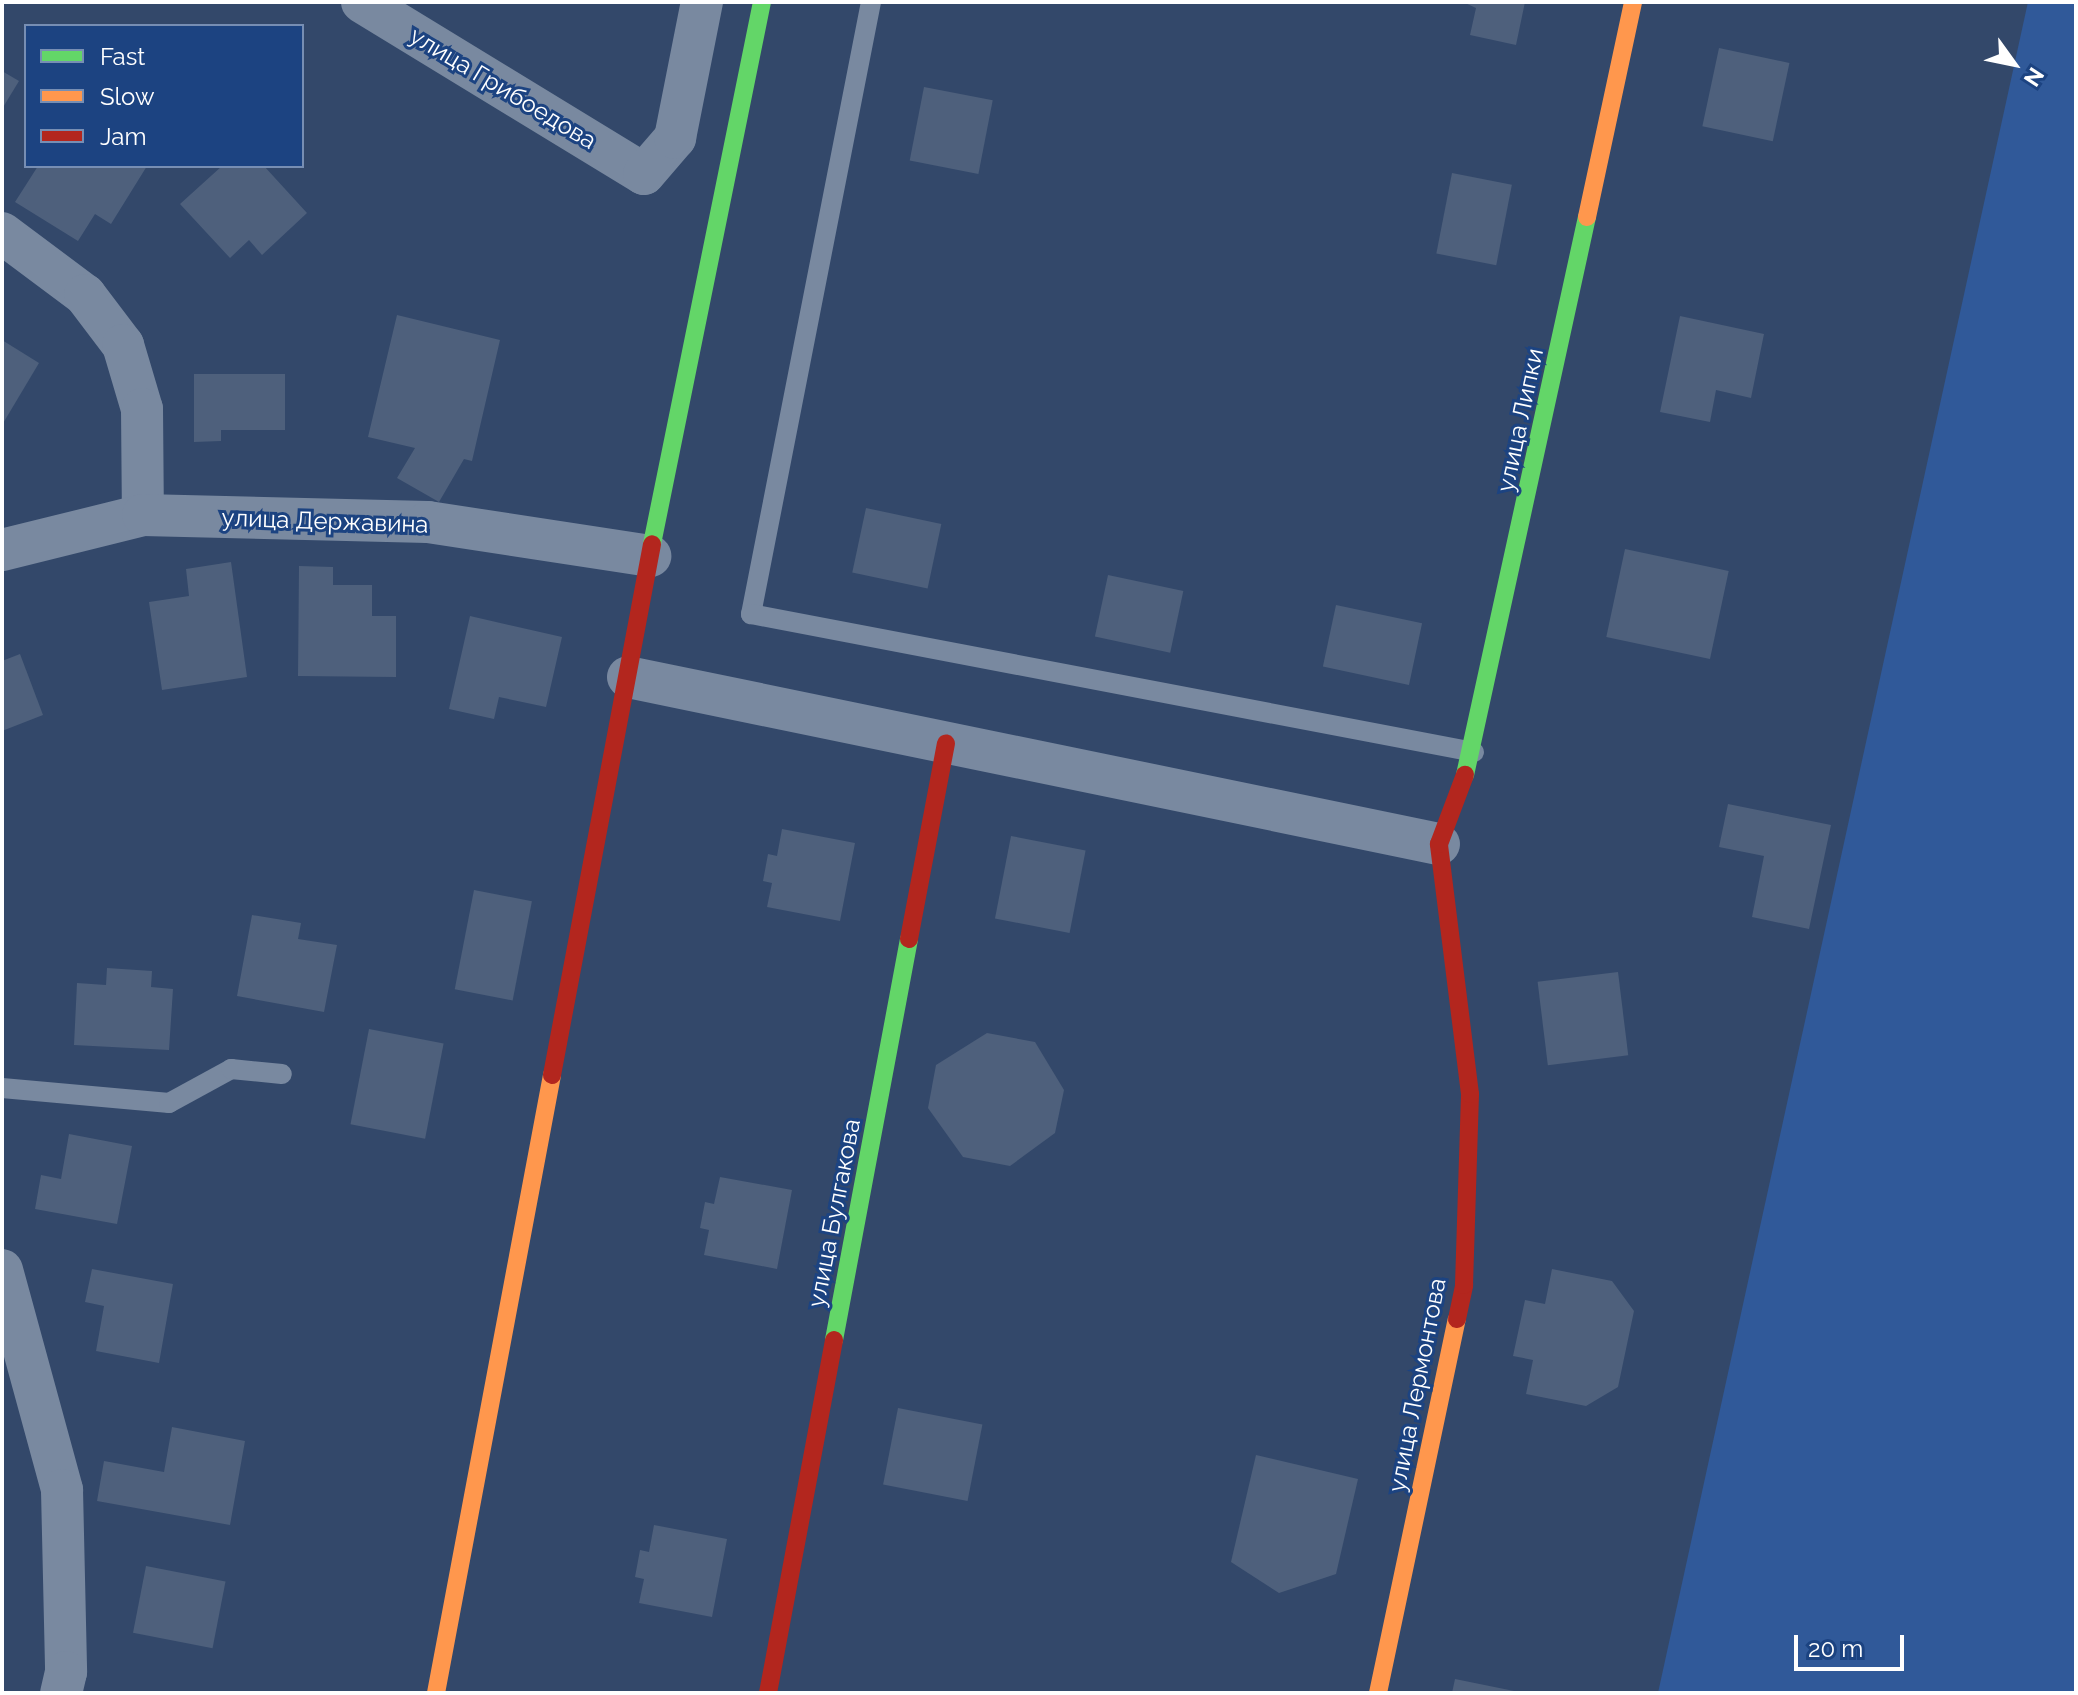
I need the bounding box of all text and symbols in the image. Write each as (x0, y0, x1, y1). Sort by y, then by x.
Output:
street label: улица Грибоедова (404, 21, 602, 155)
legend (24, 24, 304, 168)
north arrow (1974, 24, 2054, 104)
text: Fast (100, 42, 145, 71)
text: N (2019, 63, 2050, 91)
text: Slow (100, 82, 154, 111)
text: Jam (100, 122, 146, 151)
street label: улица Липки (1491, 346, 1549, 494)
street label: улица Державина (221, 503, 429, 539)
street label: улица Булгакова (802, 1116, 866, 1310)
street label: улица Лермонтова (1382, 1276, 1452, 1494)
scale bar (1798, 1619, 1908, 1669)
text: 20 m (1808, 1634, 1863, 1663)

